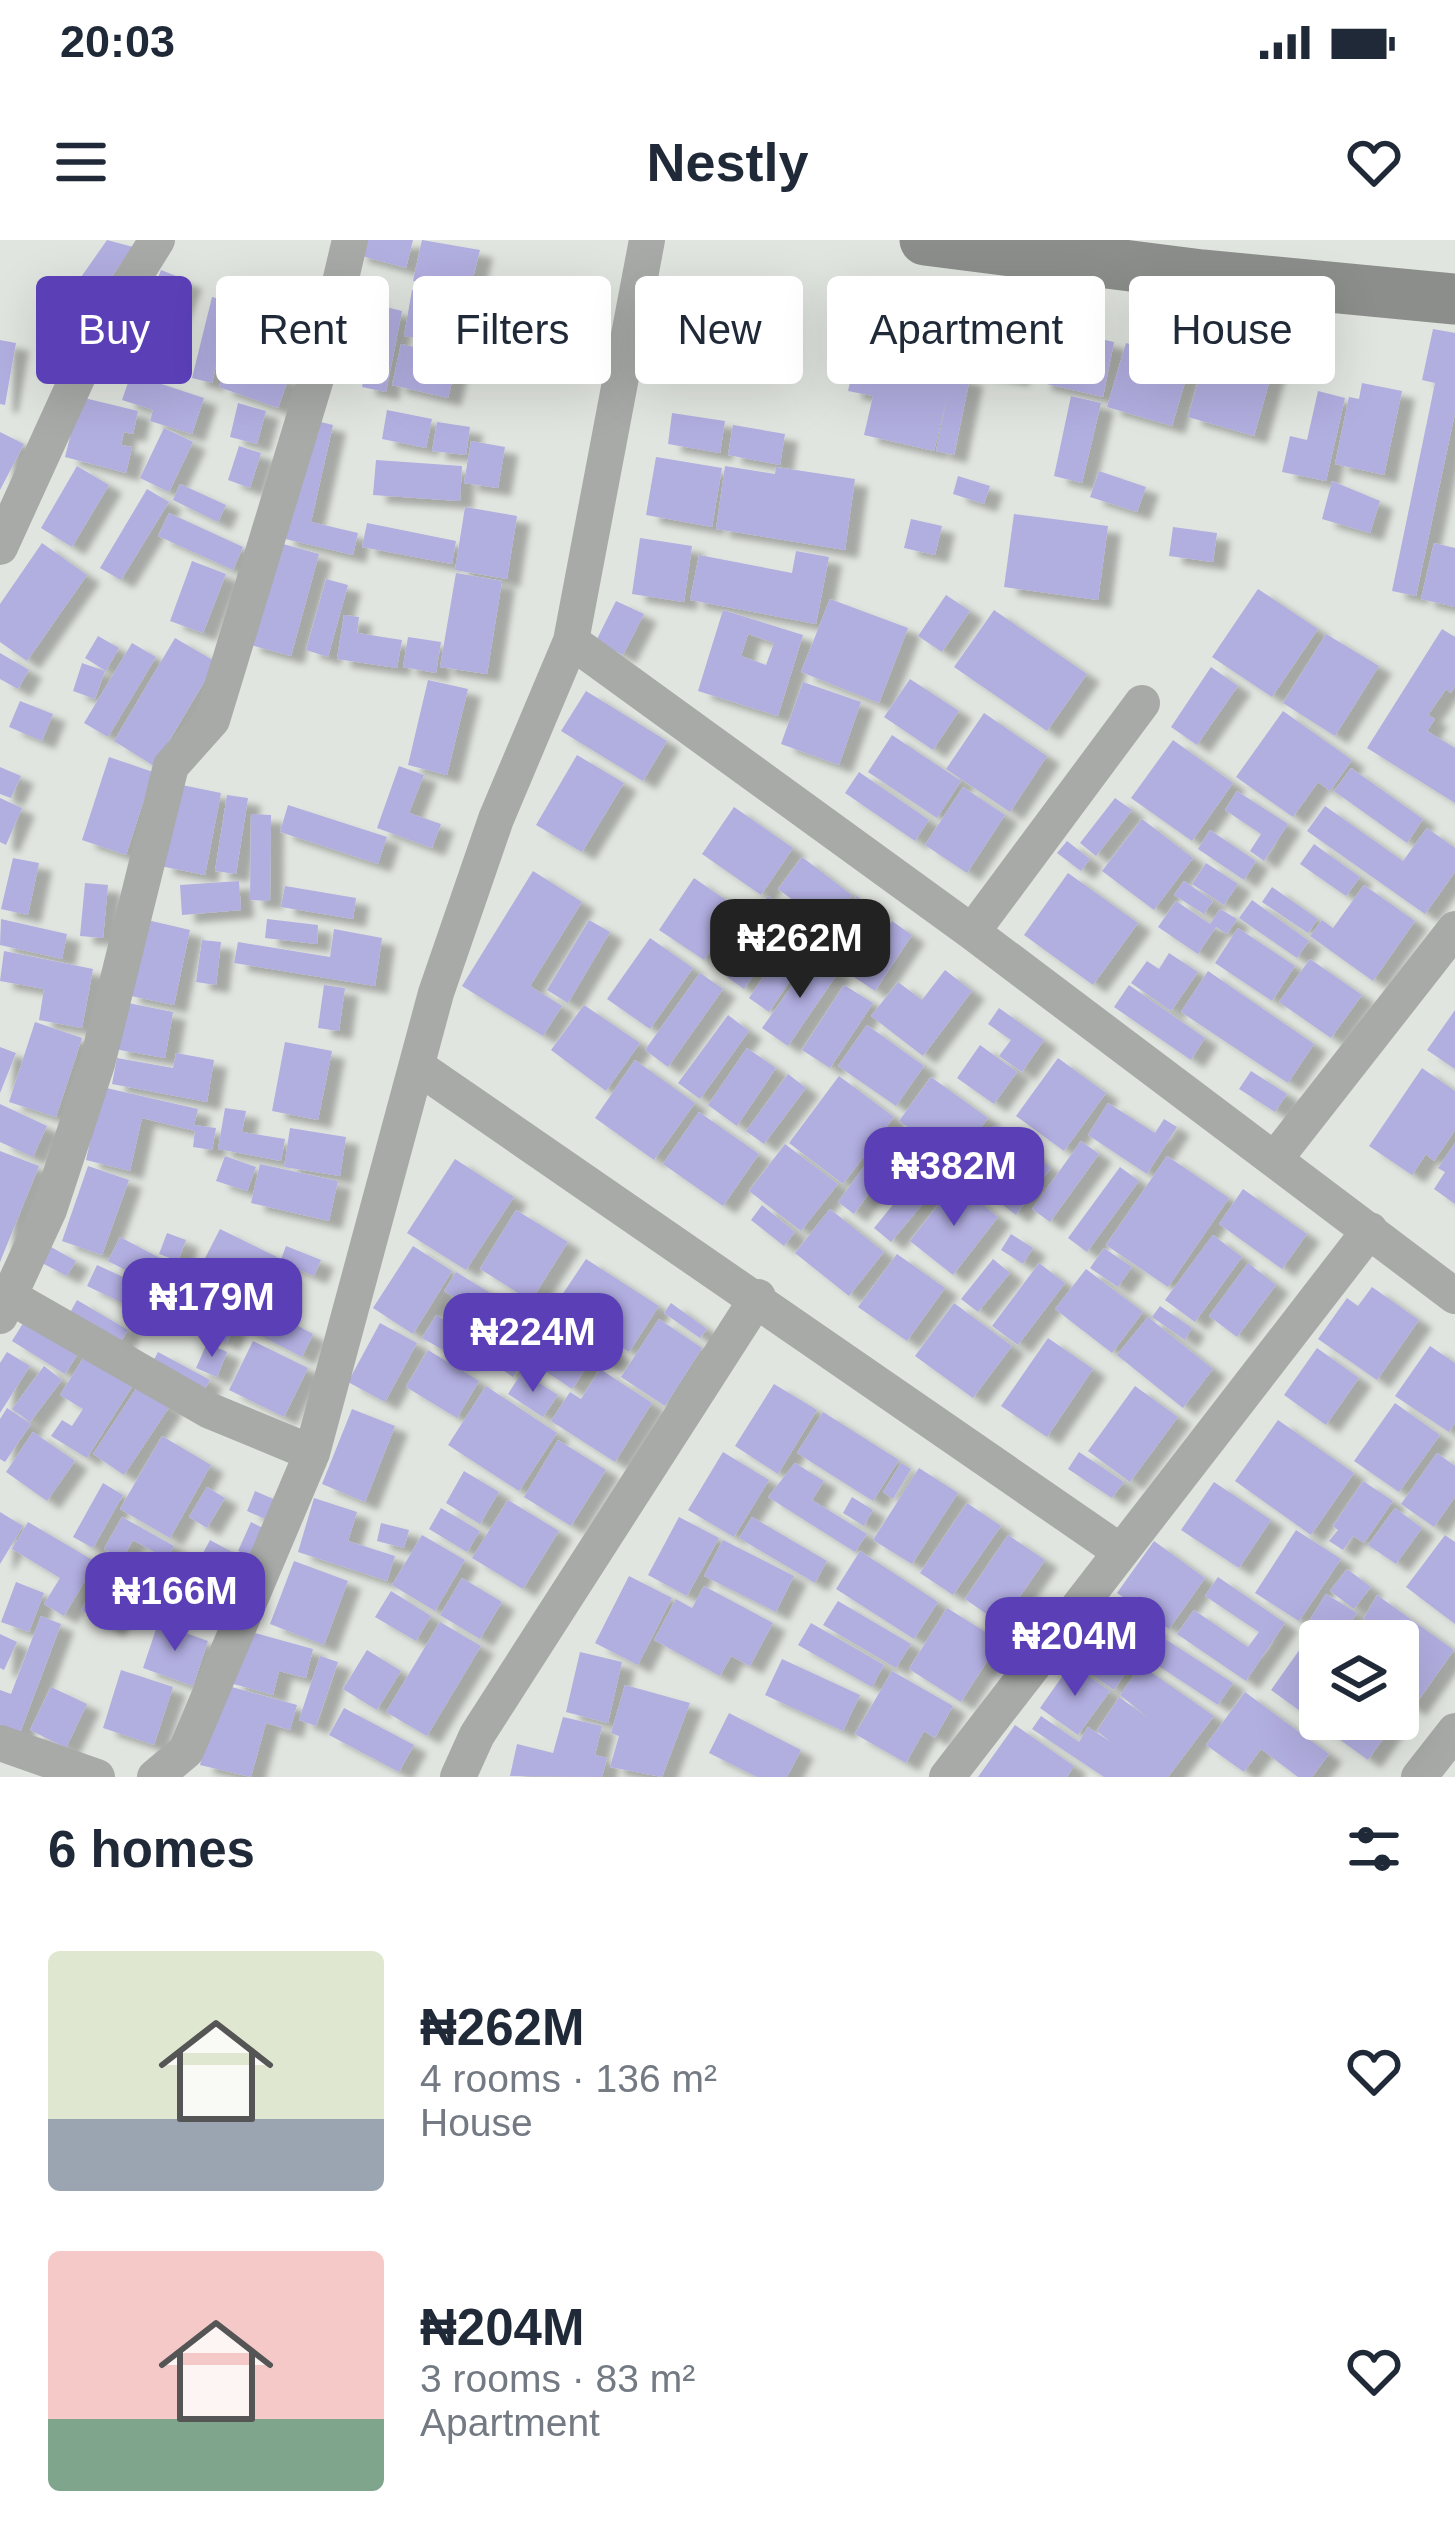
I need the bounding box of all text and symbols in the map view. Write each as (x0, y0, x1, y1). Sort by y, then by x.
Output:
text: 20:03 (60, 16, 175, 67)
icon: menu (48, 129, 114, 195)
icon: heart (1341, 129, 1407, 195)
text: Nestly (646, 132, 809, 192)
chip: Buy (36, 276, 192, 384)
chip: Rent (216, 276, 389, 384)
chip: Filters (413, 276, 611, 384)
chip: New (635, 276, 803, 384)
chip: Apartment (827, 276, 1105, 384)
chip: House (1129, 276, 1335, 384)
pin: ₦262M (716, 899, 884, 1001)
text: ₦262M (737, 916, 863, 959)
pin: ₦382M (870, 1127, 1038, 1229)
text: ₦382M (891, 1144, 1017, 1187)
pin: ₦179M (128, 1258, 296, 1360)
text: ₦179M (149, 1275, 275, 1318)
pin: ₦224M (449, 1293, 617, 1395)
text: ₦224M (470, 1310, 596, 1353)
pin: ₦166M (91, 1552, 259, 1654)
text: ₦166M (112, 1569, 238, 1612)
pin: ₦204M (991, 1597, 1159, 1699)
text: ₦204M (1012, 1614, 1138, 1657)
map controls (1299, 1620, 1419, 1740)
button: layers (1299, 1620, 1419, 1740)
icon: filters (1341, 1816, 1407, 1882)
text: 6 homes (48, 1821, 255, 1878)
icon: home (144, 1999, 288, 2143)
text: ₦262M (420, 1999, 584, 2056)
icon: heart (1341, 2038, 1407, 2104)
text: 4 rooms · 136 m² (420, 2057, 717, 2100)
text: House (420, 2101, 533, 2144)
icon: home (144, 2299, 288, 2443)
text: ₦204M (420, 2299, 584, 2356)
icon: heart (1341, 2338, 1407, 2404)
text: 3 rooms · 83 m² (420, 2357, 695, 2400)
text: Apartment (420, 2401, 600, 2444)

